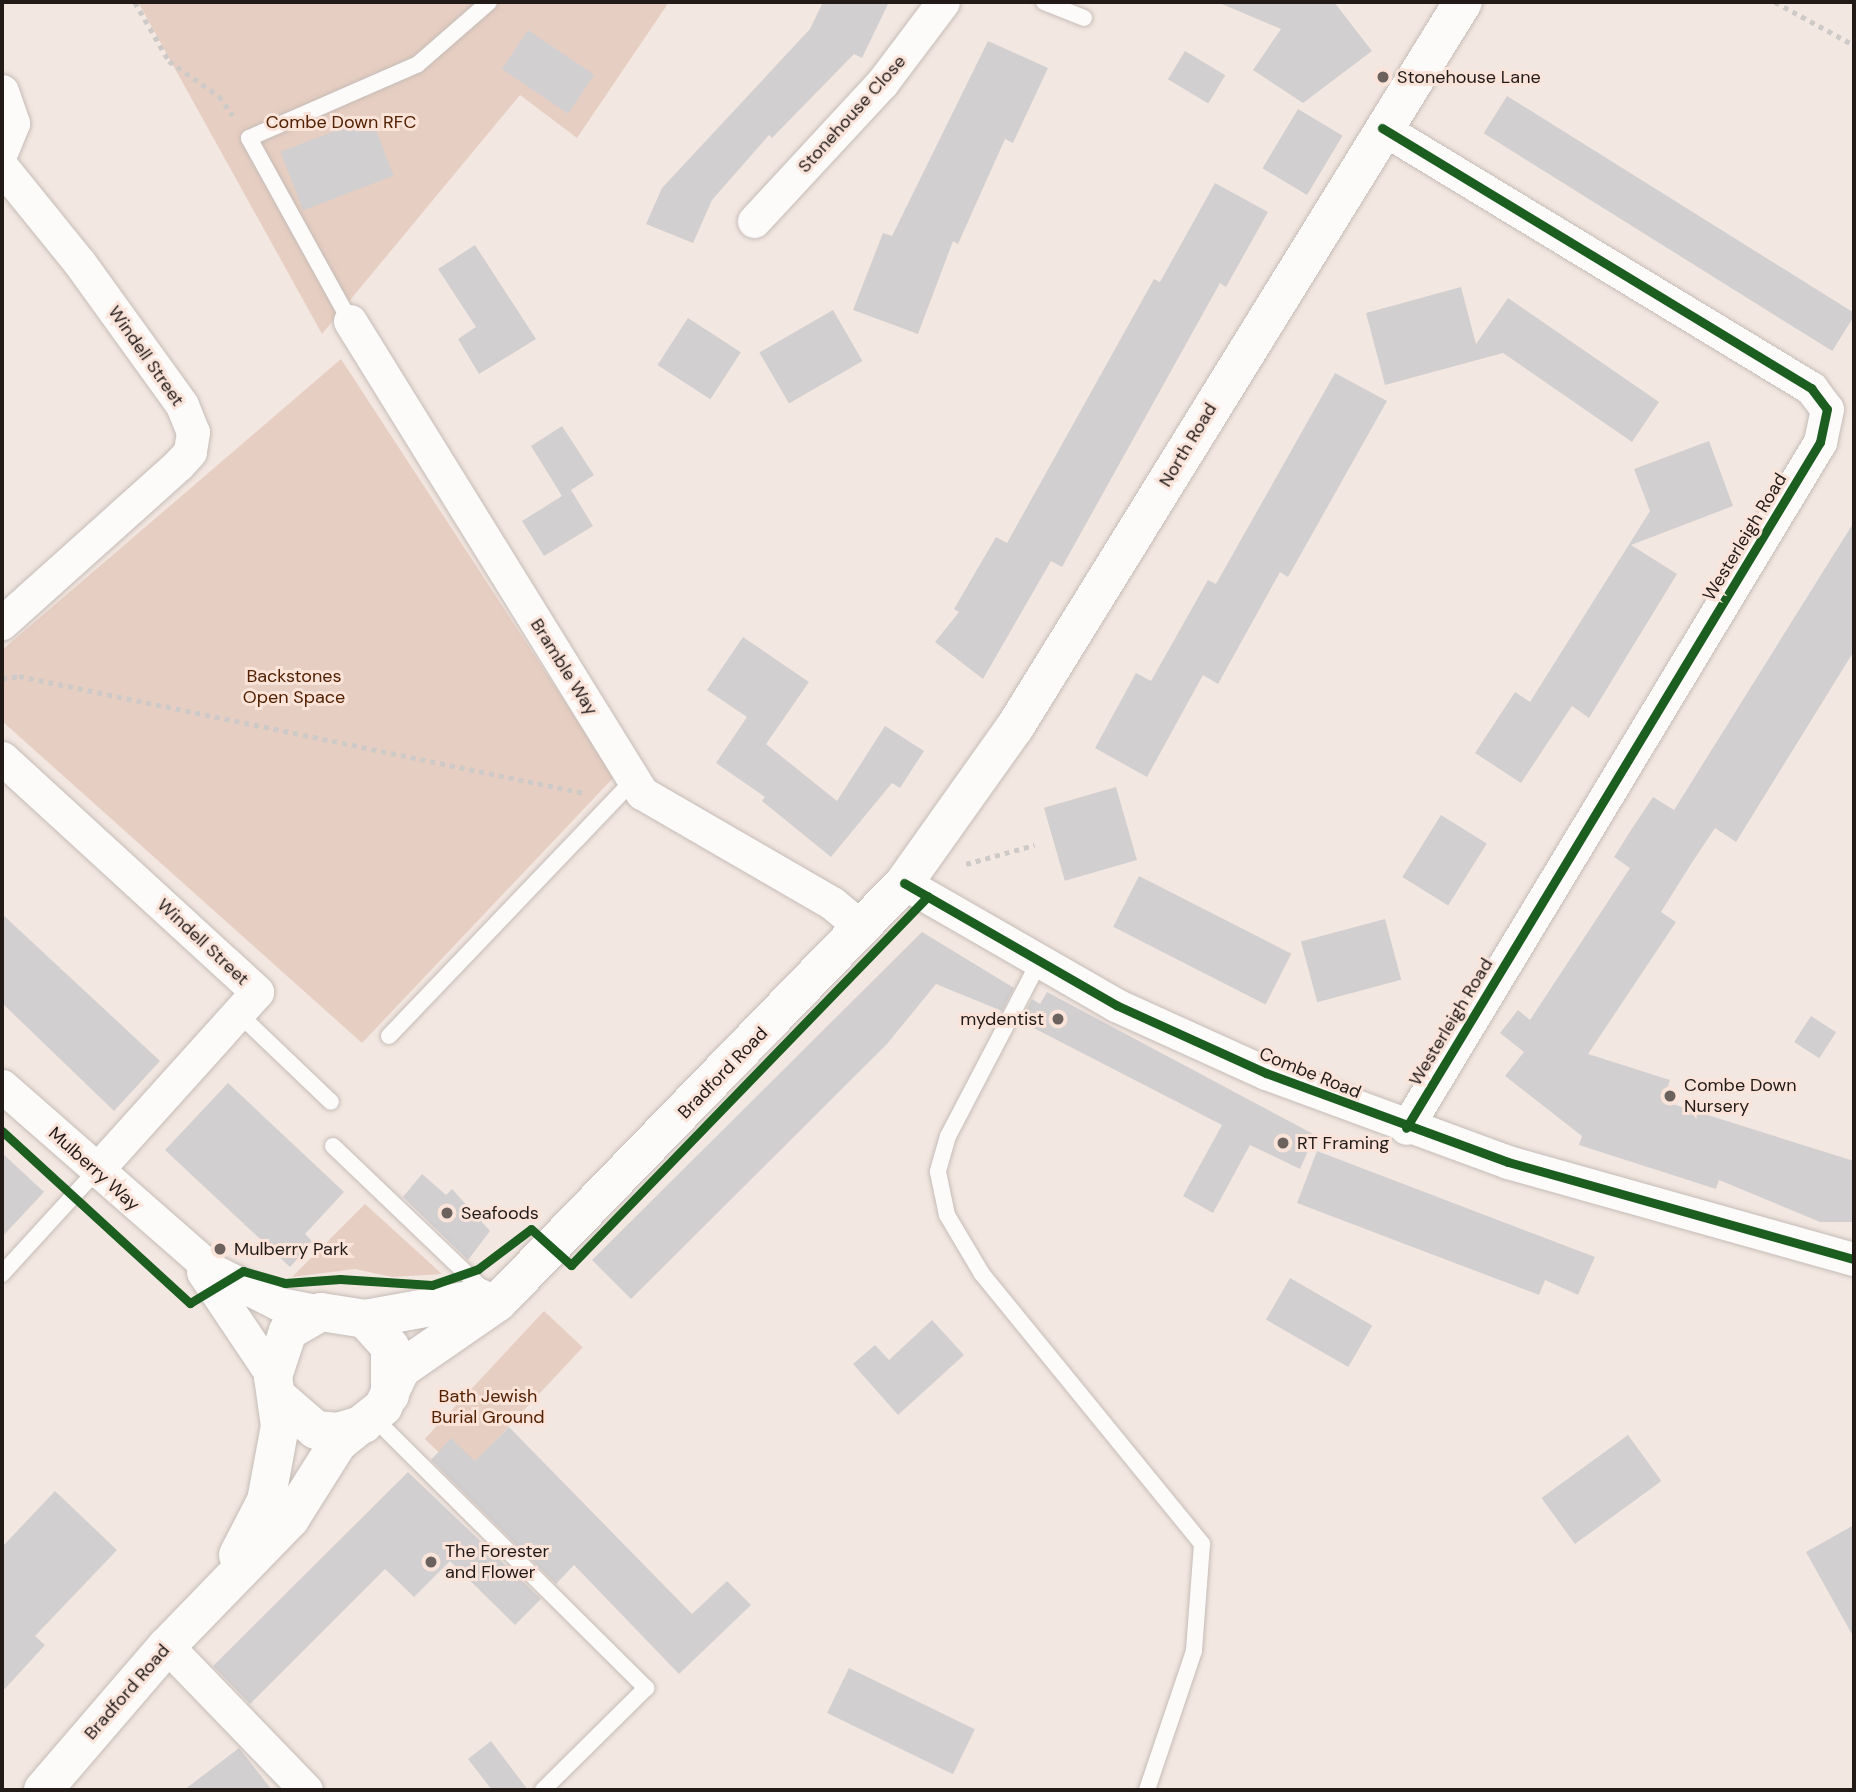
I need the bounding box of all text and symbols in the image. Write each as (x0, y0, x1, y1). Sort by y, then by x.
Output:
street label: Stonehouse Close (794, 51, 910, 177)
place label: Stonehouse Lane (1397, 66, 1541, 88)
marker: Stonehouse Lane (1375, 69, 1391, 85)
park label: Combe Down RFC (266, 111, 416, 133)
street label: Windell Street (103, 302, 189, 410)
street label: North Road (1155, 399, 1221, 491)
street label: Westerleigh Road (1698, 469, 1792, 605)
street label: Bramble Way (526, 615, 602, 719)
park label: Backstones Open Space (243, 666, 345, 708)
street label: Windell Street (153, 894, 253, 990)
street label: Westerleigh Road (1404, 954, 1498, 1090)
place label: mydentist (960, 1008, 1044, 1030)
marker: mydentist (1050, 1011, 1066, 1027)
street label: Bradford Road (674, 1023, 772, 1123)
street label: Combe Road (1256, 1043, 1364, 1103)
place label: Combe Down Nursery (1684, 1075, 1797, 1118)
marker: Combe Down Nursery (1662, 1088, 1678, 1104)
street label: Mulberry Way (44, 1122, 144, 1216)
place label: RT Framing (1297, 1132, 1389, 1154)
marker: RT Framing (1275, 1135, 1291, 1151)
place label: Seafoods (461, 1202, 539, 1224)
marker: Seafoods (439, 1205, 455, 1221)
place label: Mulberry Park (234, 1238, 349, 1260)
marker: Mulberry Park (212, 1241, 228, 1257)
park label: Bath Jewish Burial Ground (431, 1386, 545, 1428)
place label: The Forester and Flower (445, 1541, 549, 1584)
marker: The Forester and Flower (423, 1554, 439, 1570)
street label: Bradford Road (80, 1640, 174, 1744)

